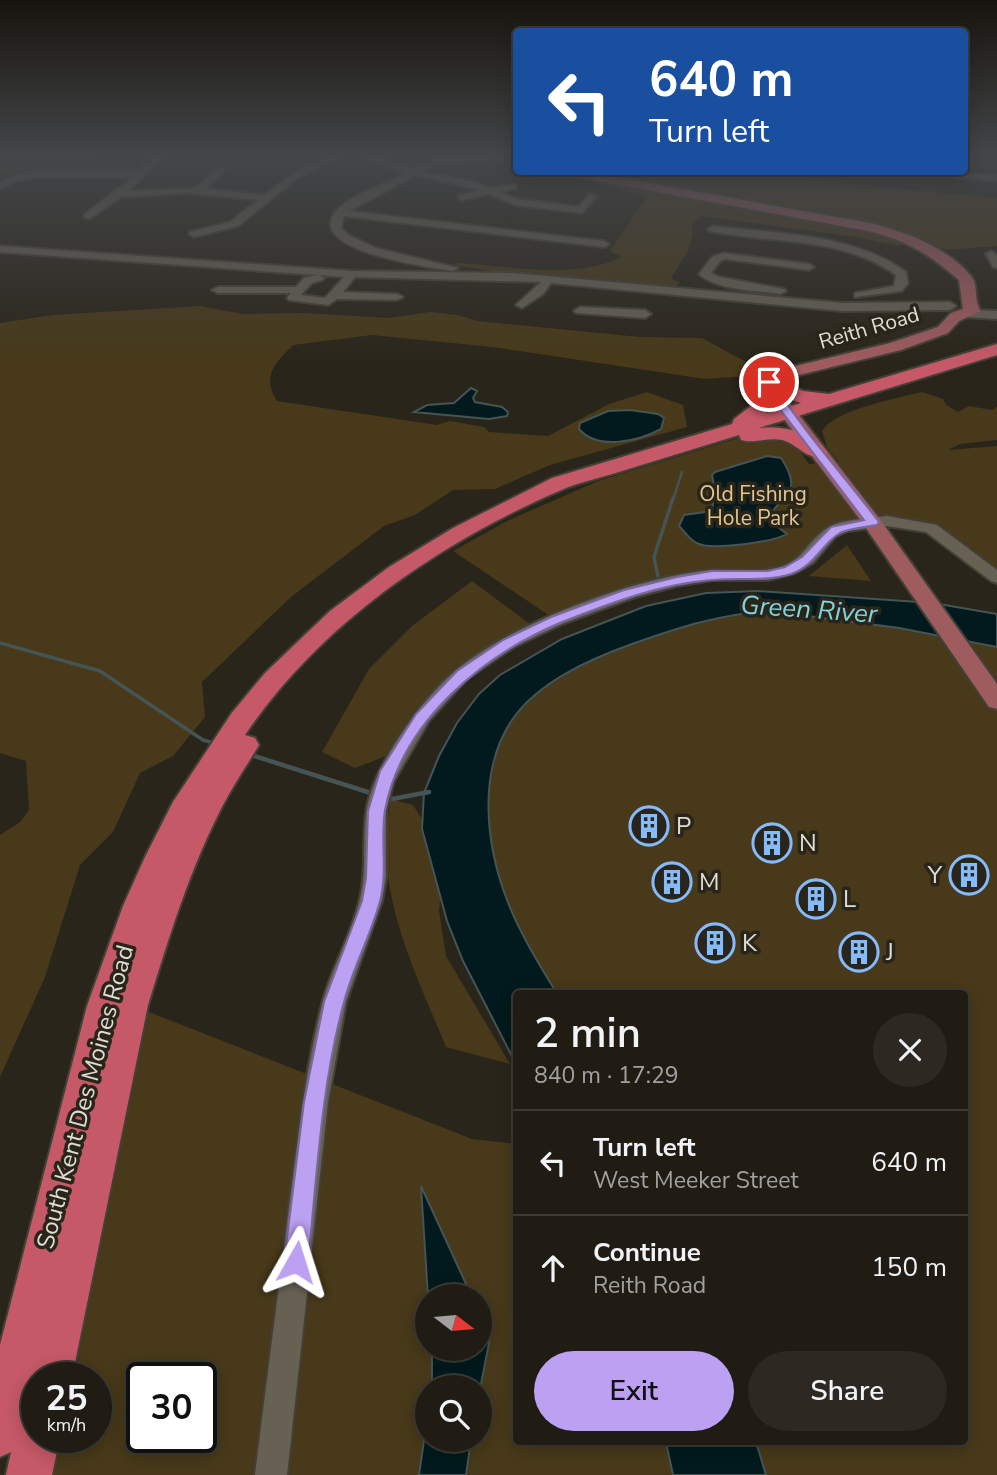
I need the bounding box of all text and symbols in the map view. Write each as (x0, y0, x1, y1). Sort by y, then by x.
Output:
text: 640 m (649, 46, 793, 113)
icon: left (534, 56, 625, 147)
text: Turn left (649, 110, 769, 153)
street label: Reith Road (815, 300, 923, 356)
pin (739, 352, 799, 412)
icon: arrive (750, 363, 788, 401)
park label: Old Fishing Hole Park (699, 480, 807, 532)
water label: Green River (739, 587, 879, 632)
building icon: P (628, 805, 670, 847)
place label: P (676, 810, 691, 842)
building icon: N (751, 822, 793, 864)
place label: N (799, 827, 817, 859)
building icon: Y (948, 854, 990, 896)
place label: Y (927, 859, 943, 891)
building icon: M (651, 861, 693, 903)
place label: M (699, 866, 720, 898)
building icon: L (795, 878, 837, 920)
place label: L (843, 883, 856, 915)
building icon: K (694, 922, 736, 964)
place label: K (742, 927, 758, 959)
building icon: J (838, 931, 880, 973)
place label: J (885, 936, 894, 968)
street label: South Kent Des Moines Road (29, 942, 141, 1252)
text: 2 min (534, 1005, 641, 1062)
button: close (873, 1013, 947, 1087)
text: 840 m · 17:29 (534, 1060, 679, 1091)
text: Turn left (593, 1130, 696, 1165)
icon: left (534, 1144, 572, 1182)
text: 640 m (871, 1145, 947, 1180)
text: West Meeker Street (593, 1165, 799, 1196)
position arrow (259, 1225, 333, 1299)
text: Continue (593, 1235, 701, 1270)
icon: ahead (534, 1249, 572, 1287)
text: 150 m (871, 1250, 947, 1285)
text: Reith Road (593, 1270, 706, 1301)
north arrow (415, 1284, 492, 1362)
map controls (415, 1284, 492, 1452)
button: Exit (534, 1351, 734, 1431)
button: Share (748, 1351, 947, 1431)
speed limit sign: 30 (126, 1362, 217, 1453)
text: 25 (45, 1375, 88, 1422)
button: search (415, 1375, 492, 1452)
text: km/h (47, 1413, 86, 1437)

